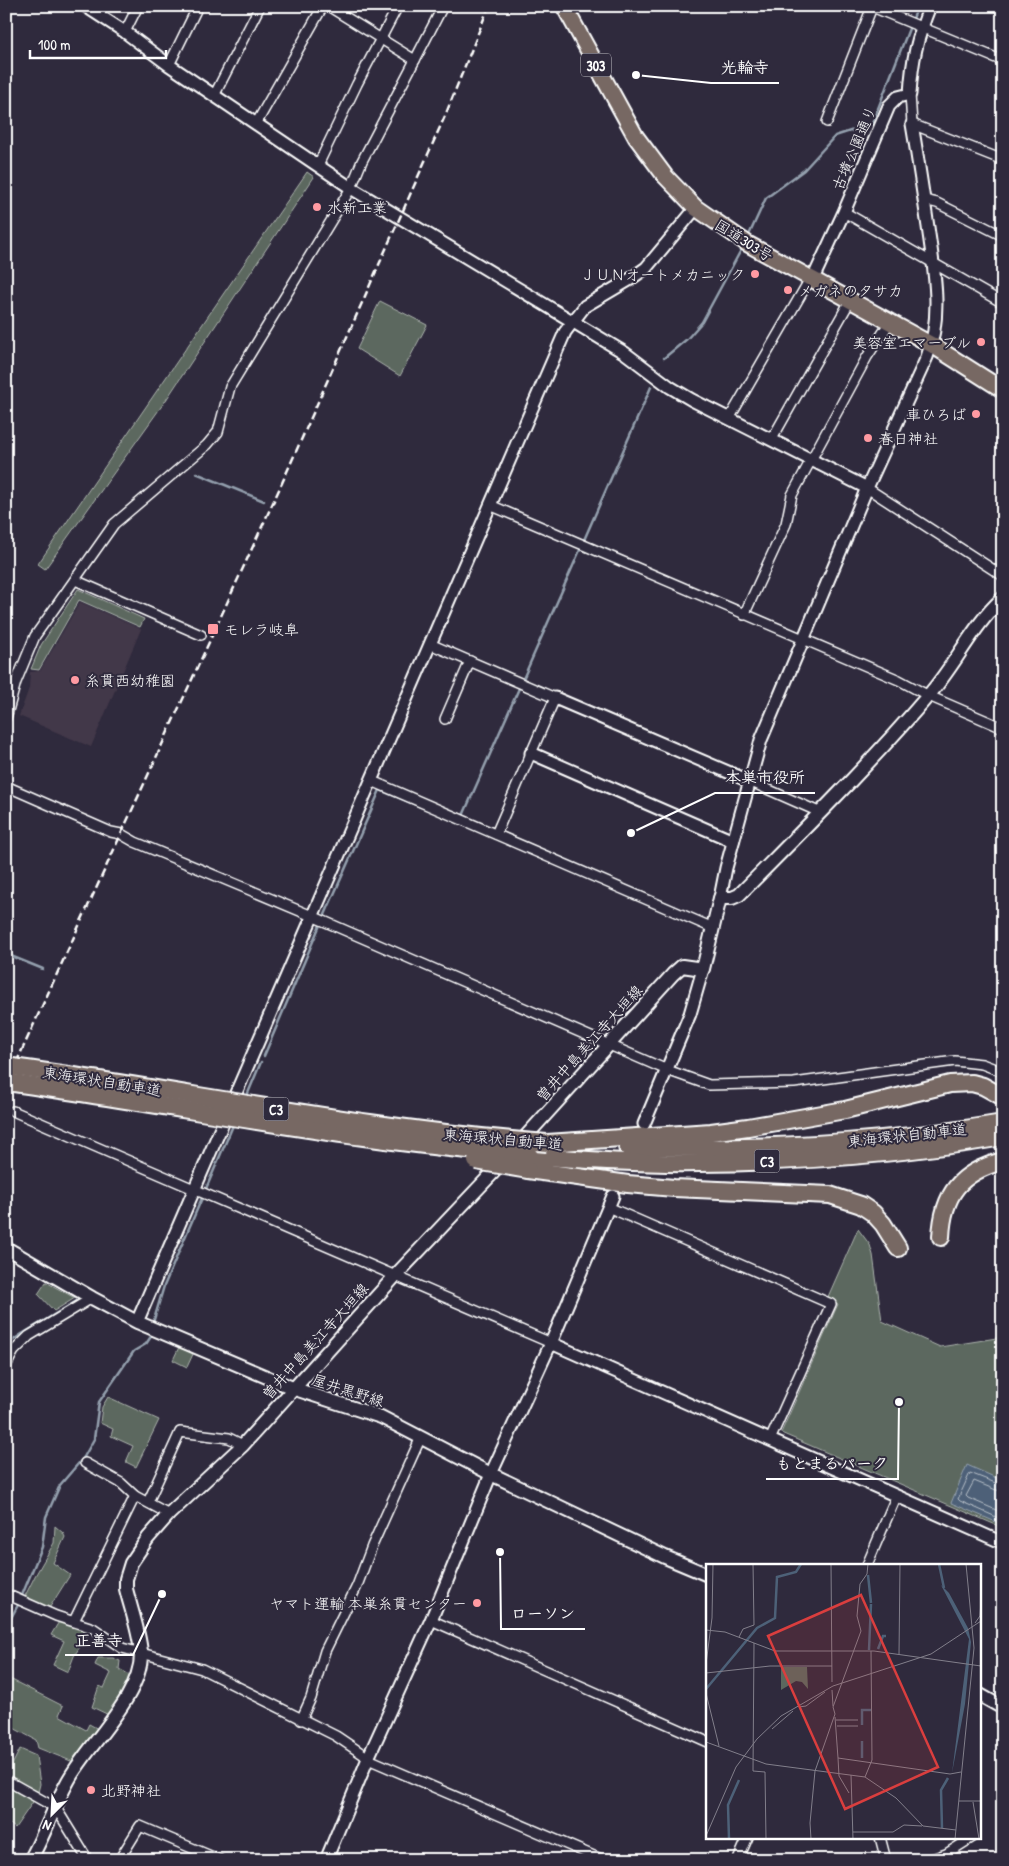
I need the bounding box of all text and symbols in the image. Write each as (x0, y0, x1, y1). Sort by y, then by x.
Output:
scale bar (30, 28, 166, 60)
text: 100 m (38, 34, 71, 55)
callout: 光輪寺 (711, 52, 779, 83)
road number: 303 (581, 54, 611, 76)
text: 光輪寺 (721, 56, 769, 78)
street label: 古墳公園通り (827, 102, 881, 194)
place label: 水新工業 (327, 197, 387, 218)
marker: 水新工業 (311, 201, 323, 213)
street label: 国道303号 (711, 214, 777, 266)
place label: ＪＵＮオートメカニック (580, 264, 745, 285)
marker: ＪＵＮオートメカニック (749, 268, 761, 280)
place label: メガネのタサカ (798, 280, 903, 301)
marker: メガネのタサカ (782, 284, 794, 296)
place label: 美容室エマーブル (852, 332, 971, 353)
marker: 美容室エマーブル (975, 336, 987, 348)
place label: 車ひろば (906, 404, 966, 425)
marker: 車ひろば (970, 408, 982, 420)
place label: 春日神社 (878, 428, 938, 449)
marker: 春日神社 (862, 432, 874, 444)
place label: モレラ岐阜 (224, 619, 299, 640)
marker: モレラ岐阜 (206, 622, 220, 636)
place label: 糸貫西幼稚園 (85, 670, 175, 691)
marker: 糸貫西幼稚園 (69, 674, 81, 686)
callout: 本巣市役所 (715, 762, 815, 793)
text: 本巣市役所 (725, 766, 805, 788)
street label: 曽井中島美江寺大垣線 (531, 980, 647, 1106)
street label: 東海環状自動車道 (41, 1061, 163, 1101)
road number: C3 (264, 1098, 288, 1120)
street label: 東海環状自動車道 (846, 1118, 968, 1152)
street label: 東海環状自動車道 (442, 1123, 564, 1155)
road number: C3 (754, 1150, 780, 1172)
street label: 曽井中島美江寺大垣線 (257, 1278, 373, 1404)
street label: 屋井黒野線 (309, 1368, 387, 1412)
callout: もとまるパーク (766, 1448, 898, 1479)
text: もとまるパーク (776, 1452, 888, 1474)
inset map (706, 1564, 982, 1838)
place label: ヤマト運輸 本巣糸貫センター (269, 1593, 467, 1614)
marker: ヤマト運輸 本巣糸貫センター (471, 1597, 483, 1609)
callout: ローソン (501, 1598, 585, 1629)
text: ローソン (511, 1602, 575, 1624)
callout: 正善寺 (65, 1624, 133, 1655)
text: 正善寺 (75, 1629, 123, 1651)
place label: 北野神社 (101, 1780, 161, 1801)
marker: 北野神社 (85, 1784, 97, 1796)
north arrow (28, 1788, 78, 1838)
text: N (39, 1816, 54, 1837)

